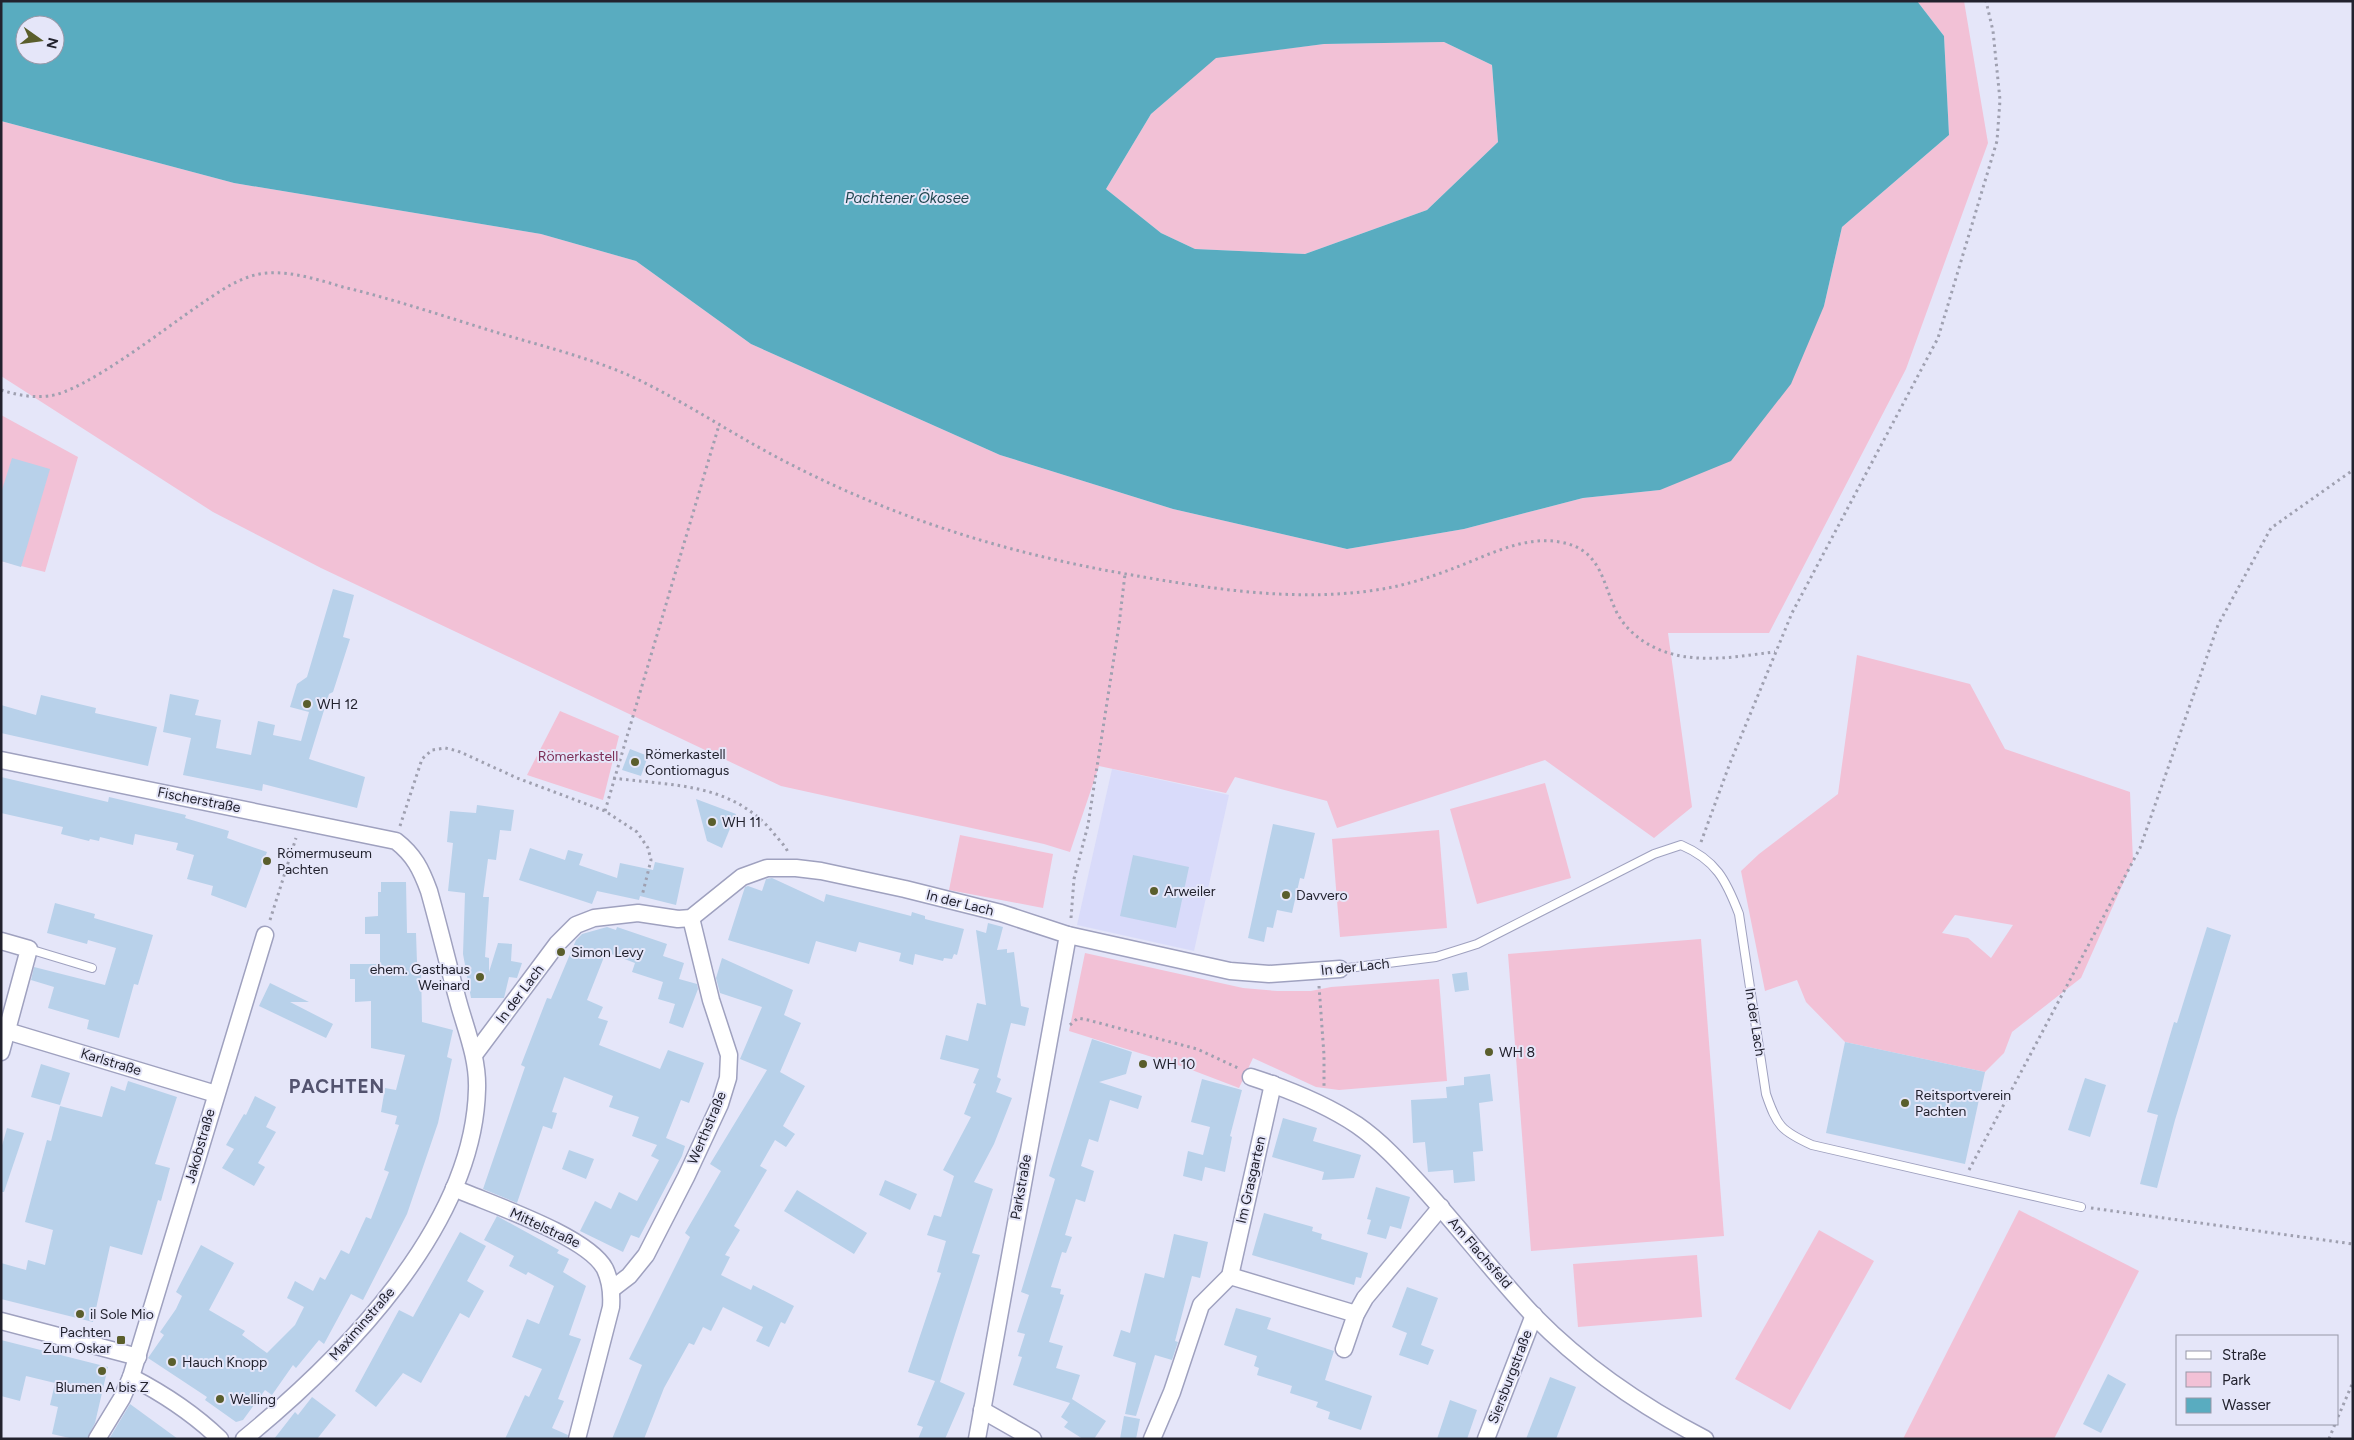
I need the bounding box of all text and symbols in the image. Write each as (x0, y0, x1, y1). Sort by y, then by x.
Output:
north arrow (15, 15, 65, 65)
text: N (43, 36, 62, 50)
water label: Pachtener Ökosee (845, 189, 969, 207)
place label: WH 12 (317, 696, 358, 713)
marker: WH 12 (301, 698, 313, 710)
place label: Römerkastell Contiomagus (645, 746, 729, 779)
park label: Römerkastell (538, 748, 618, 765)
marker: Römerkastell Contiomagus (629, 756, 641, 768)
street label: Fischerstraße (156, 784, 242, 816)
place label: WH 11 (722, 814, 761, 831)
marker: WH 11 (706, 816, 718, 828)
place label: Römermuseum Pachten (277, 845, 372, 878)
marker: Römermuseum Pachten (261, 855, 273, 867)
place label: Arweiler (1164, 883, 1216, 900)
marker: Arweiler (1148, 885, 1160, 897)
street label: In der Lach (925, 886, 996, 920)
place label: Davvero (1296, 887, 1348, 904)
marker: Davvero (1280, 889, 1292, 901)
place label: Simon Levy (571, 944, 644, 961)
marker: Simon Levy (555, 946, 567, 958)
street label: In der Lach (1320, 955, 1390, 979)
place label: ehem. Gasthaus Weinard (370, 961, 470, 994)
street label: In der Lach (492, 961, 548, 1027)
marker: ehem. Gasthaus Weinard (474, 971, 486, 983)
street label: In der Lach (1741, 987, 1769, 1058)
place label: WH 8 (1499, 1044, 1535, 1061)
street label: Karlstraße (79, 1045, 144, 1079)
marker: WH 8 (1483, 1046, 1495, 1058)
place label: WH 10 (1153, 1056, 1195, 1073)
marker: WH 10 (1137, 1058, 1149, 1070)
district label: PACHTEN (289, 1075, 385, 1098)
place label: Reitsportverein Pachten (1915, 1087, 2011, 1120)
street label: Werthstraße (684, 1089, 730, 1167)
marker: Reitsportverein Pachten (1899, 1097, 1911, 1109)
street label: Jakobstraße (181, 1107, 219, 1185)
street label: Im Grasgarten (1233, 1135, 1269, 1225)
street label: Parkstraße (1007, 1153, 1035, 1221)
street label: Mittelstraße (507, 1204, 583, 1252)
street label: Am Flachsfeld (1445, 1214, 1515, 1292)
street label: Maximinstraße (326, 1284, 399, 1364)
place label: il Sole Mio (90, 1306, 154, 1323)
marker: il Sole Mio (74, 1308, 86, 1320)
place label: Pachten Zum Oskar (43, 1324, 111, 1357)
street label: Siersburgstraße (1484, 1327, 1536, 1426)
marker: Pachten Zum Oskar (115, 1334, 127, 1346)
legend (2176, 1335, 2339, 1425)
text: Straße (2222, 1346, 2266, 1364)
place label: Hauch Knopp (182, 1354, 267, 1371)
marker: Hauch Knopp (166, 1356, 178, 1368)
marker: Blumen A bis Z (96, 1365, 108, 1377)
text: Park (2222, 1371, 2251, 1389)
place label: Blumen A bis Z (55, 1379, 149, 1396)
place label: Welling (230, 1391, 276, 1408)
marker: Welling (214, 1393, 226, 1405)
text: Wasser (2222, 1396, 2271, 1414)

